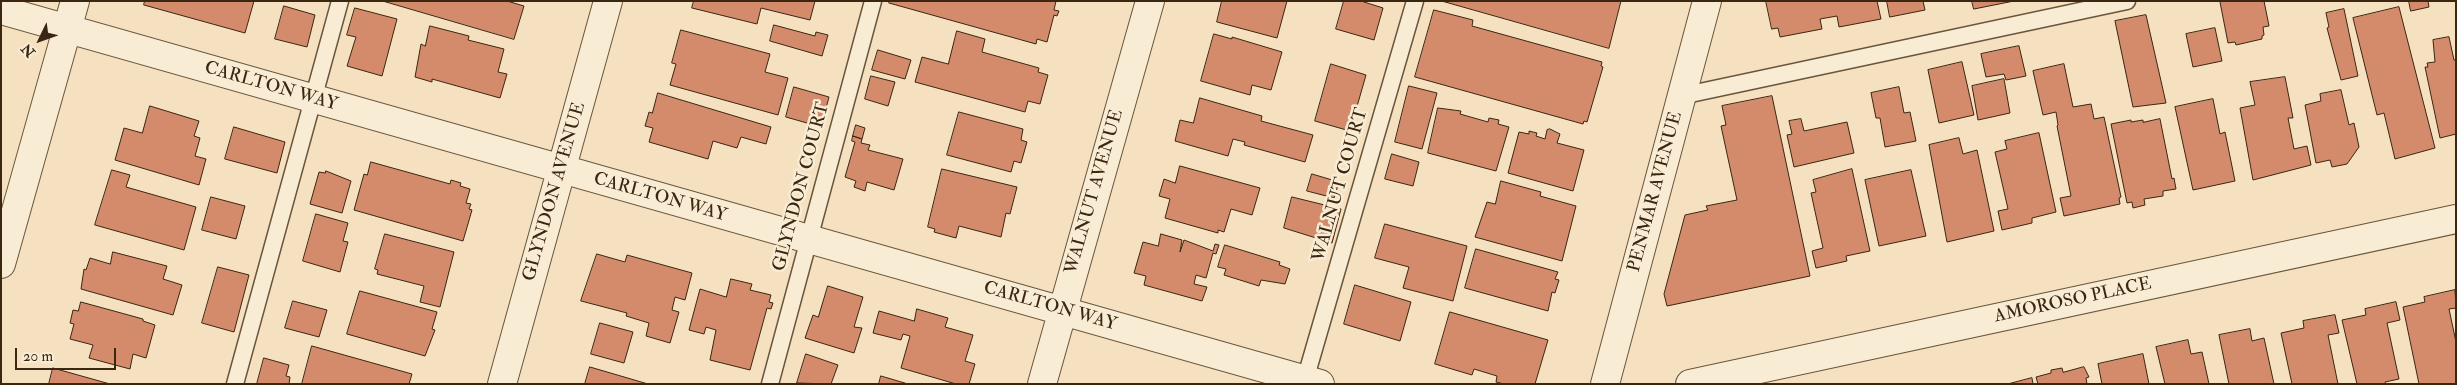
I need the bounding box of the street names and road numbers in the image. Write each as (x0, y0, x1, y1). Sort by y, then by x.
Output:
street label: CARLTON WAY (202, 58, 340, 116)
street label: GLYNDON AVENUE (519, 100, 591, 284)
street label: GLYNDON COURT (769, 100, 835, 274)
street label: WALNUT COURT (1309, 106, 1373, 264)
street label: WALNUT AVENUE (1061, 107, 1129, 277)
street label: PENMAR AVENUE (1624, 109, 1688, 275)
street label: CARLTON WAY (591, 169, 729, 227)
street label: AMOROSO PLACE (1993, 274, 2153, 328)
street label: CARLTON WAY (981, 278, 1119, 336)

